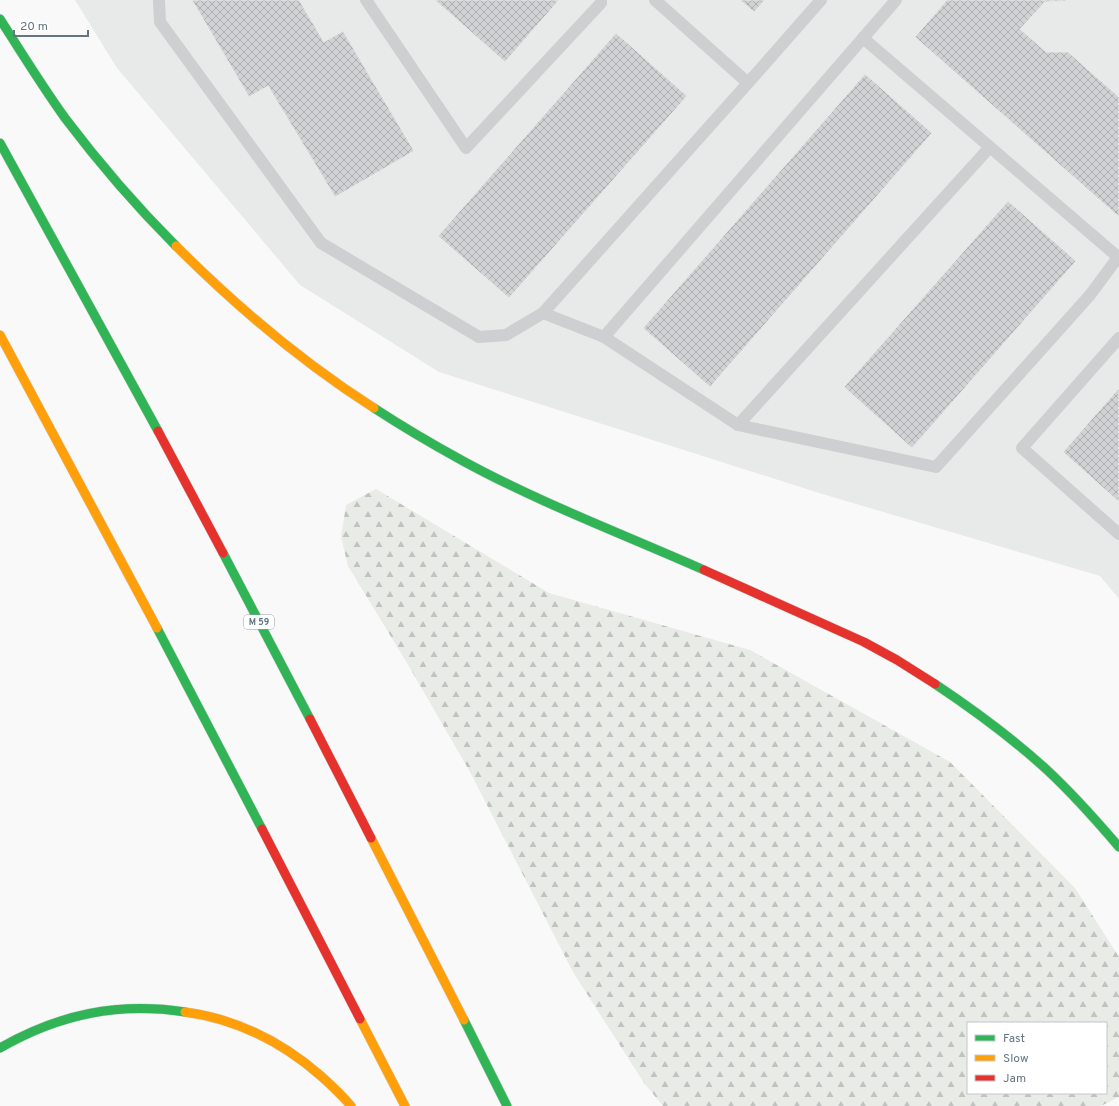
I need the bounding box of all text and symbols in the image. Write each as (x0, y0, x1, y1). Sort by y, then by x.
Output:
scale bar (14, 12, 88, 38)
text: 20 m (20, 19, 48, 35)
road number: M 59 (244, 615, 274, 629)
legend (967, 1022, 1107, 1094)
text: Fast (1003, 1031, 1025, 1047)
text: Slow (1003, 1051, 1029, 1067)
text: Jam (1003, 1071, 1026, 1087)

